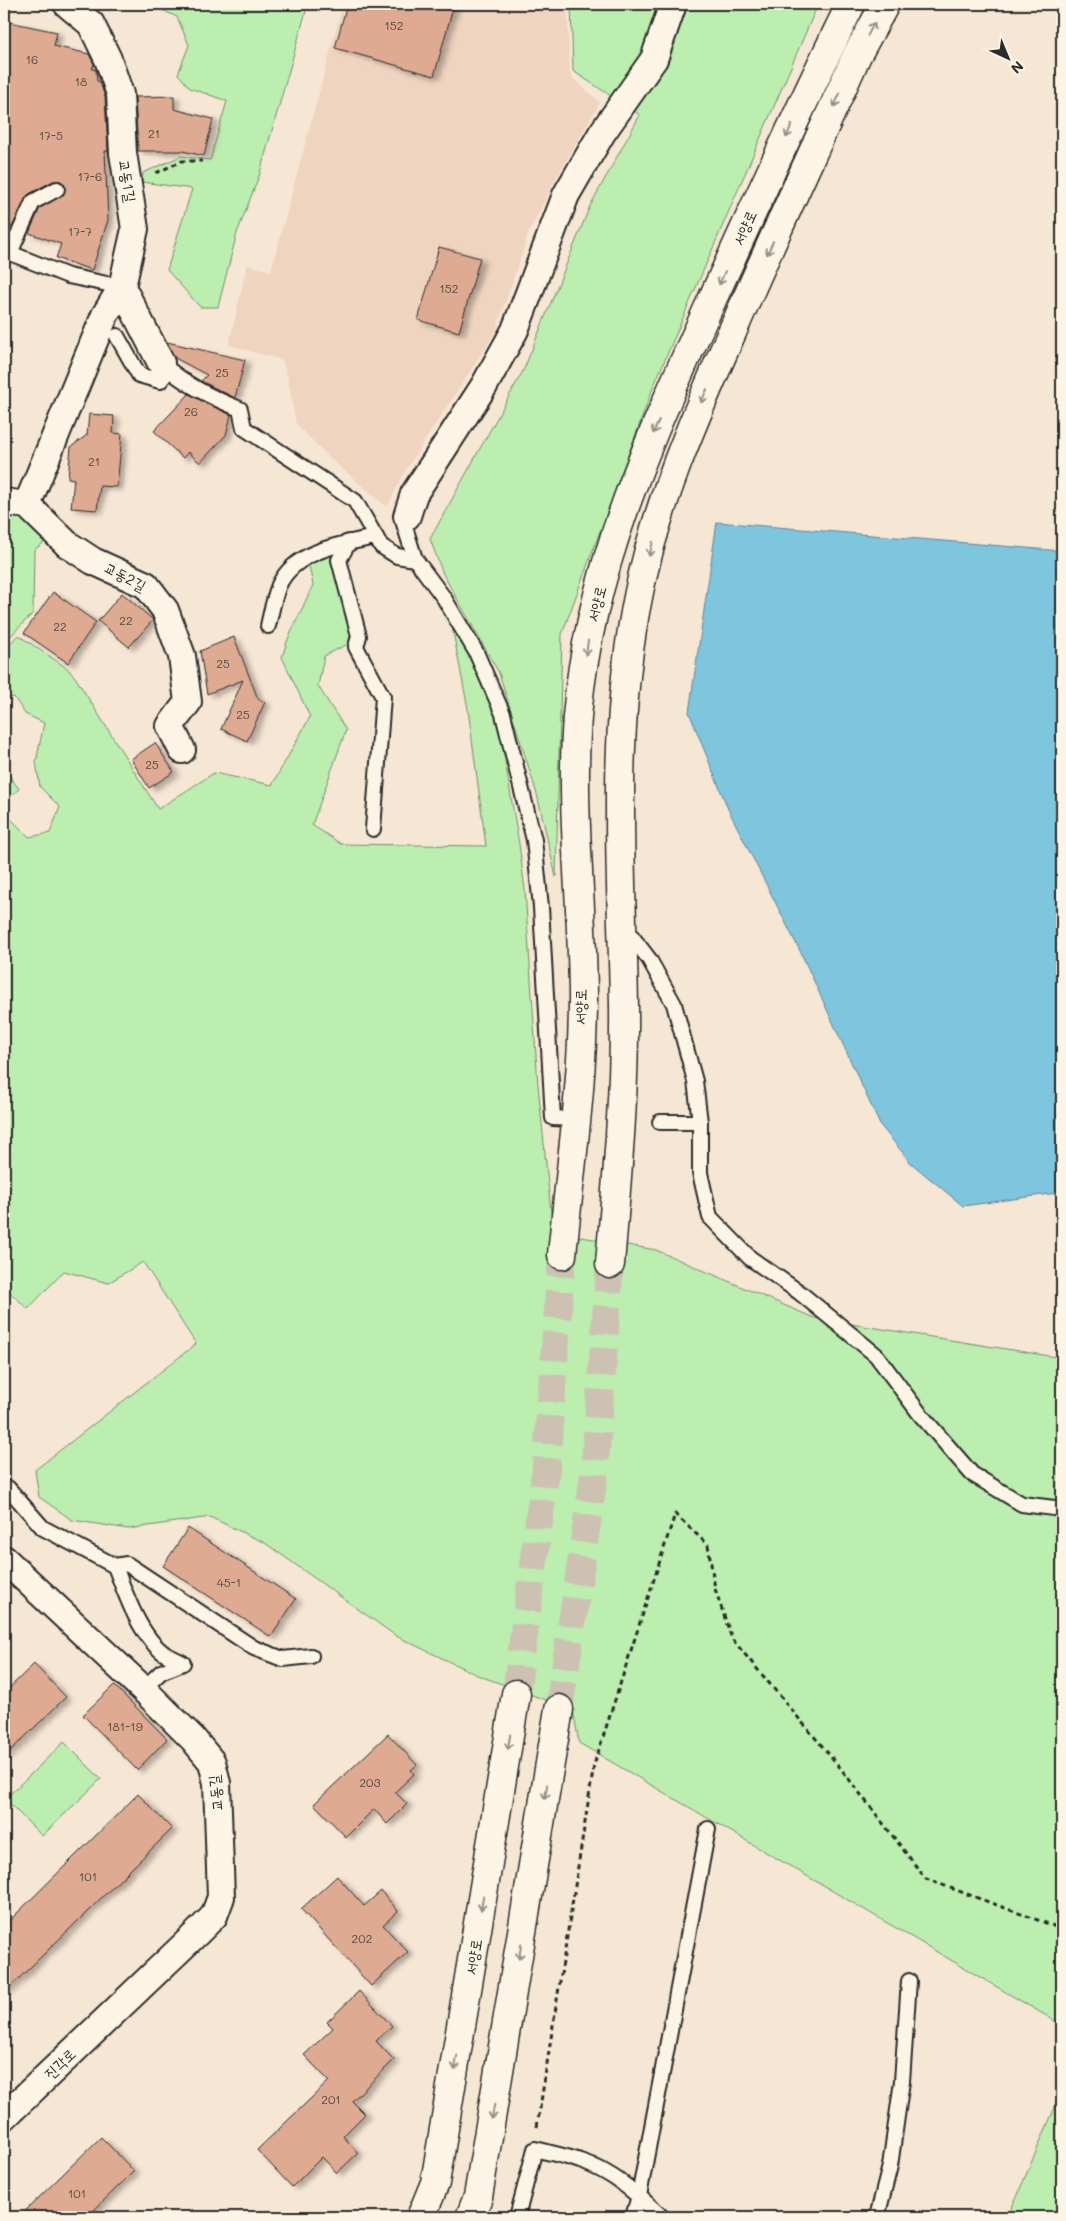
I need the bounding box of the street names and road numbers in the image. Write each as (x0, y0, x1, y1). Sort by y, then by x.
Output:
street label: 교동1길 (115, 158, 141, 204)
street label: 서양로 (728, 207, 761, 248)
street label: 교동2길 (101, 557, 150, 595)
street label: 서양로 (582, 584, 610, 624)
street label: 서양로 (570, 989, 590, 1025)
street label: 교동길 (203, 1774, 227, 1812)
street label: 서양로 (460, 1937, 486, 1976)
street label: 진각로 (39, 2044, 79, 2083)

